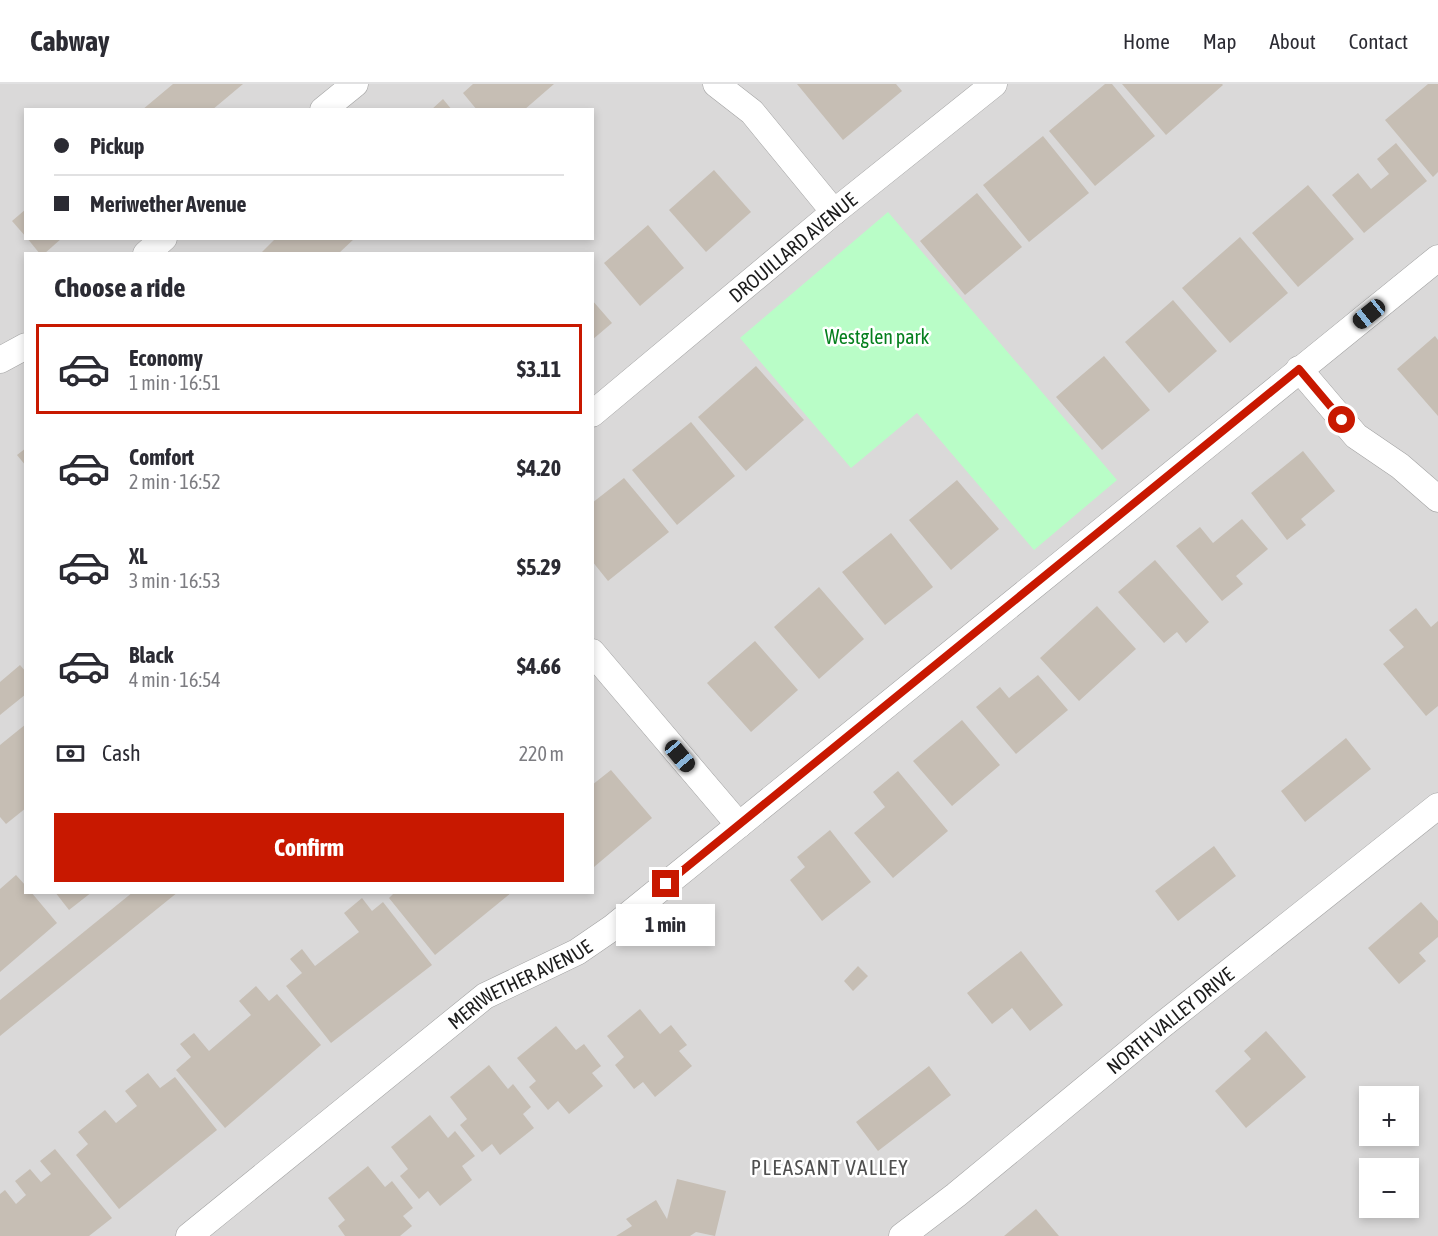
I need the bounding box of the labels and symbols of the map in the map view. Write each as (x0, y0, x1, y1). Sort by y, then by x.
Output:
street label: DROUILLARD AVENUE (724, 187, 861, 306)
car (1349, 296, 1389, 332)
park label: Westglen park (825, 325, 929, 348)
route start (1328, 406, 1355, 433)
car (662, 736, 698, 776)
route end (652, 870, 679, 897)
callout: 1 min (616, 905, 716, 947)
street label: MERIWETHER AVENUE (443, 934, 596, 1033)
street label: NORTH VALLEY DRIVE (1102, 962, 1238, 1078)
district label: PLEASANT VALLEY (751, 1155, 909, 1179)

